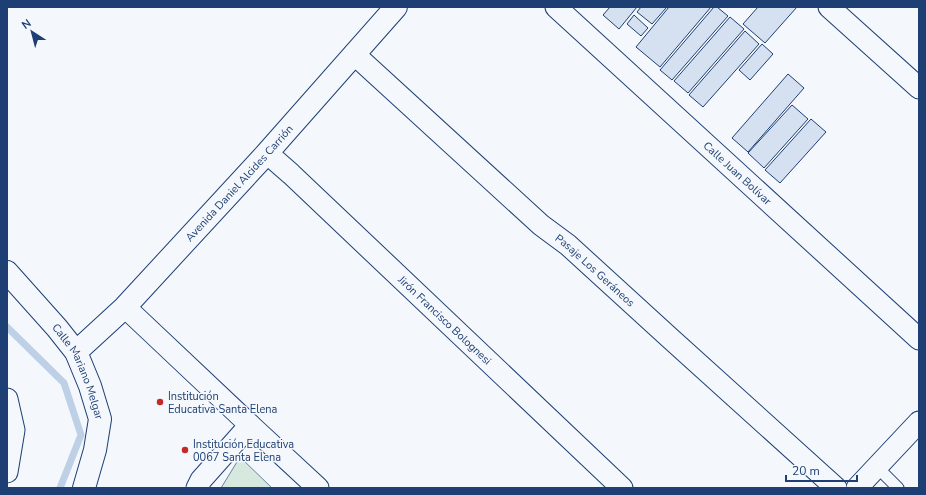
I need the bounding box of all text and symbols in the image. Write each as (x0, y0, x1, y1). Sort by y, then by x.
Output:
north arrow (12, 12, 52, 52)
text: N (19, 16, 34, 33)
street label: Avenida Daniel Alcides Carrión (182, 122, 297, 245)
street label: Calle Juan Bolívar (700, 138, 775, 209)
street label: Pasaje Los Geráneos (552, 231, 638, 310)
street label: Jirón Francisco Bolognesi (394, 272, 494, 368)
street label: Calle Mariano Melgar (48, 320, 107, 421)
place label: Institución Educativa Santa Elena (168, 389, 278, 417)
marker: Institución Educativa Santa Elena (155, 397, 165, 407)
place label: Institución Educativa 0067 Santa Elena (193, 437, 294, 465)
marker: Institución Educativa 0067 Santa Elena (180, 445, 190, 455)
scale bar (786, 457, 857, 483)
text: 20 m (792, 463, 820, 479)

